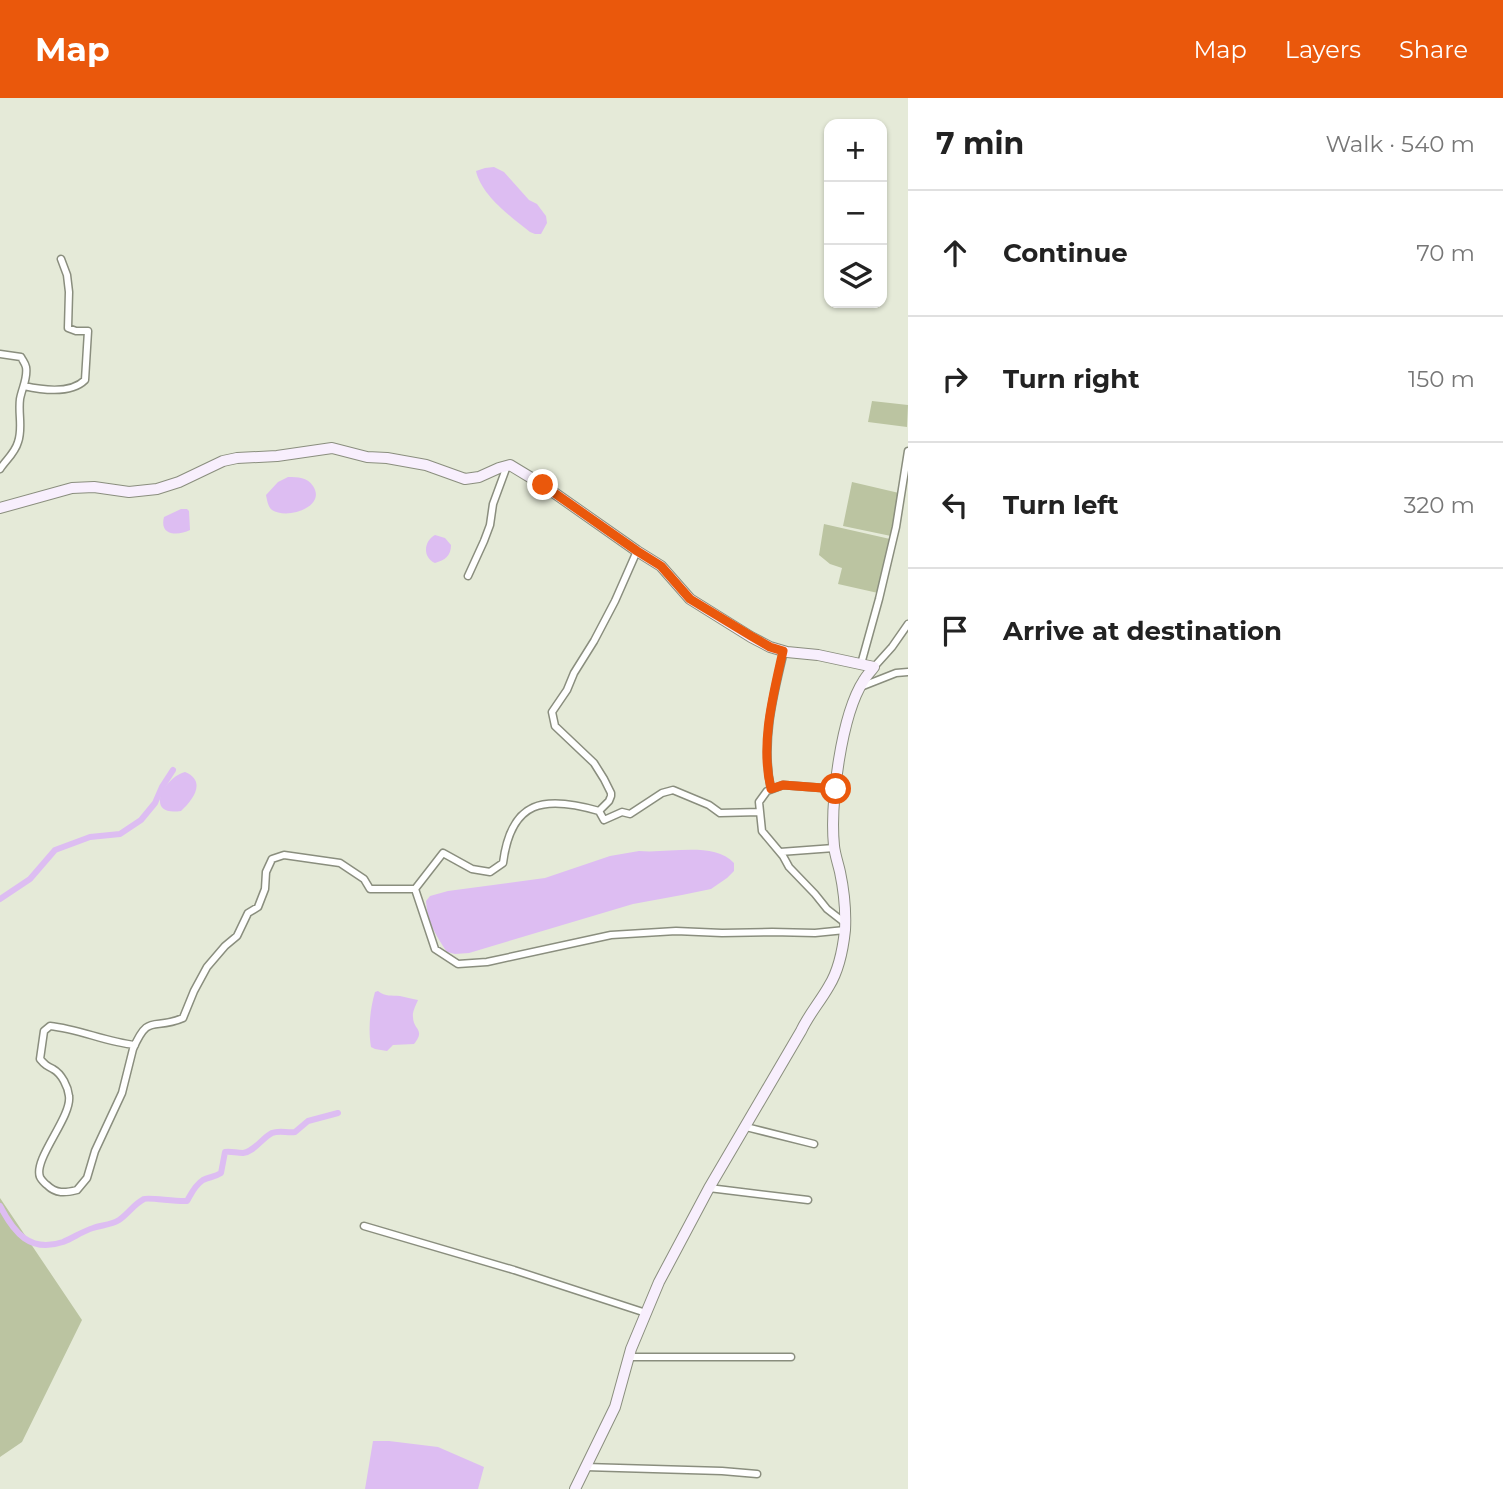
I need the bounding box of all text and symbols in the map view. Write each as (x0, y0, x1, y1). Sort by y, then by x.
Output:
text: Map (35, 29, 110, 69)
text: Map (1193, 35, 1247, 64)
text: Layers (1285, 35, 1361, 64)
text: Share (1399, 35, 1468, 64)
map controls (824, 119, 887, 308)
button: + (824, 119, 887, 182)
text: 7 min (936, 125, 1024, 162)
text: Walk · 540 m (1325, 130, 1475, 158)
button: − (824, 182, 887, 245)
icon: ahead (936, 234, 974, 272)
text: Continue (1003, 237, 1128, 269)
text: 70 m (1416, 239, 1475, 267)
button: layers (824, 245, 887, 308)
icon: right (936, 360, 974, 398)
text: Turn right (1003, 363, 1139, 395)
text: 150 m (1408, 365, 1475, 393)
route end (527, 469, 558, 500)
icon: left (936, 486, 974, 524)
text: Turn left (1003, 489, 1119, 521)
text: 320 m (1403, 491, 1475, 519)
icon: arrive (936, 612, 974, 650)
text: Arrive at destination (1003, 615, 1282, 647)
route start (820, 773, 851, 804)

